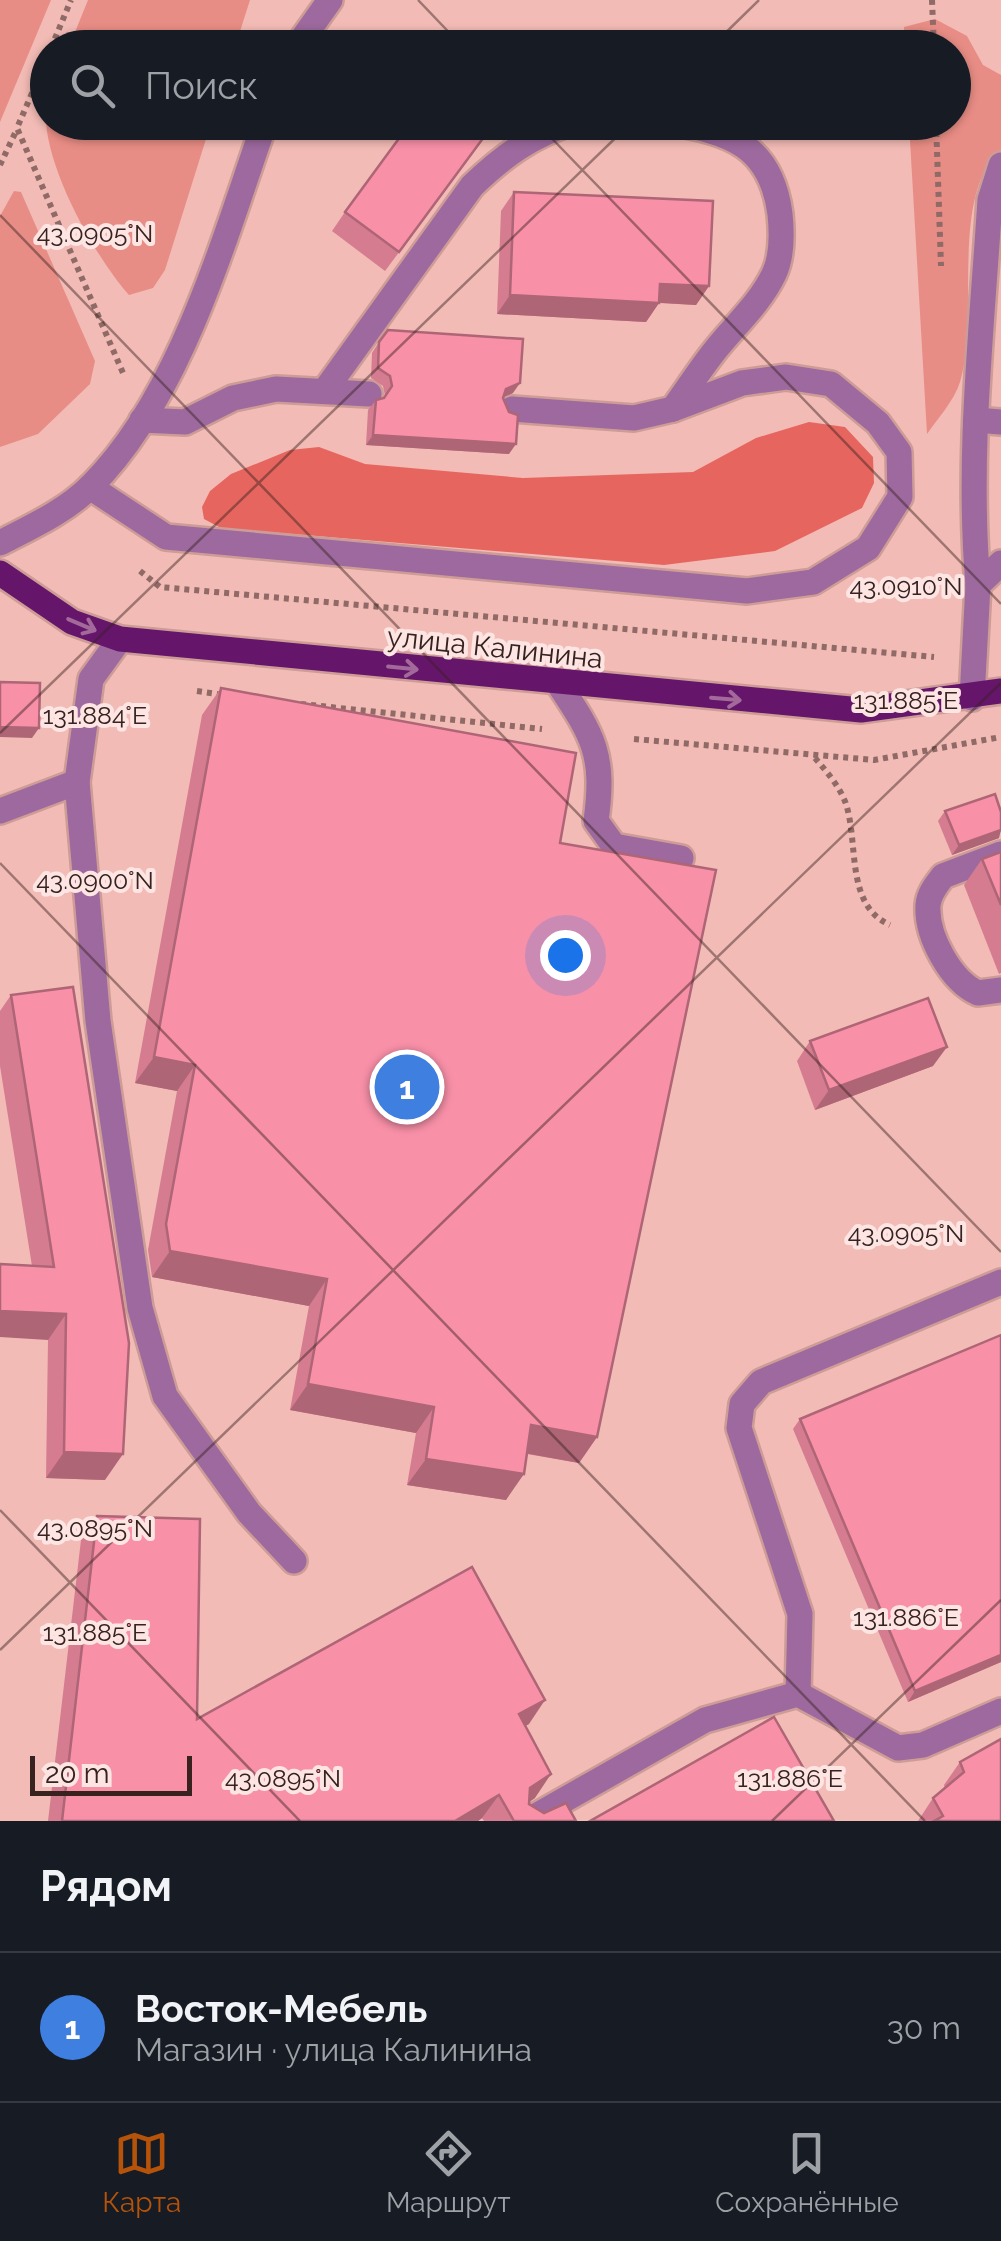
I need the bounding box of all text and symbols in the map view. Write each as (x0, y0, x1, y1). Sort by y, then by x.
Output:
search box (30, 30, 971, 140)
icon: search (65, 58, 120, 113)
text: Поиск (145, 63, 258, 108)
text: 43.0905°N (37, 218, 153, 248)
text: 43.0910°N (849, 571, 963, 601)
one-way arrow (66, 617, 97, 635)
street label: улица Калинина (386, 620, 604, 675)
one-way arrow (386, 658, 418, 677)
text: 131.885°E (854, 685, 958, 715)
one-way arrow (710, 689, 742, 708)
text: 131.884°E (43, 700, 147, 730)
text: 43.0900°N (36, 865, 154, 895)
your location (540, 930, 591, 981)
pin: 1 (374, 1050, 440, 1124)
text: 43.0905°N (848, 1218, 964, 1248)
text: 43.0895°N (37, 1513, 153, 1543)
text: 131.886°E (853, 1602, 959, 1632)
text: 131.885°E (43, 1617, 147, 1647)
scale bar (30, 1751, 192, 1796)
text: 20 m (45, 1757, 110, 1790)
text: 43.0895°N (225, 1763, 341, 1793)
text: 131.886°E (737, 1763, 843, 1793)
text: Рядом (40, 1862, 172, 1911)
text: Восток-Мебель (135, 1986, 427, 2031)
text: 1 (65, 2009, 80, 2046)
text: 30 m (887, 2009, 961, 2046)
text: Магазин · улица Калинина (135, 2031, 532, 2068)
tab: Карта (102, 2126, 181, 2219)
tab: Маршрут (386, 2126, 511, 2219)
tab: Сохранённые (715, 2126, 899, 2219)

